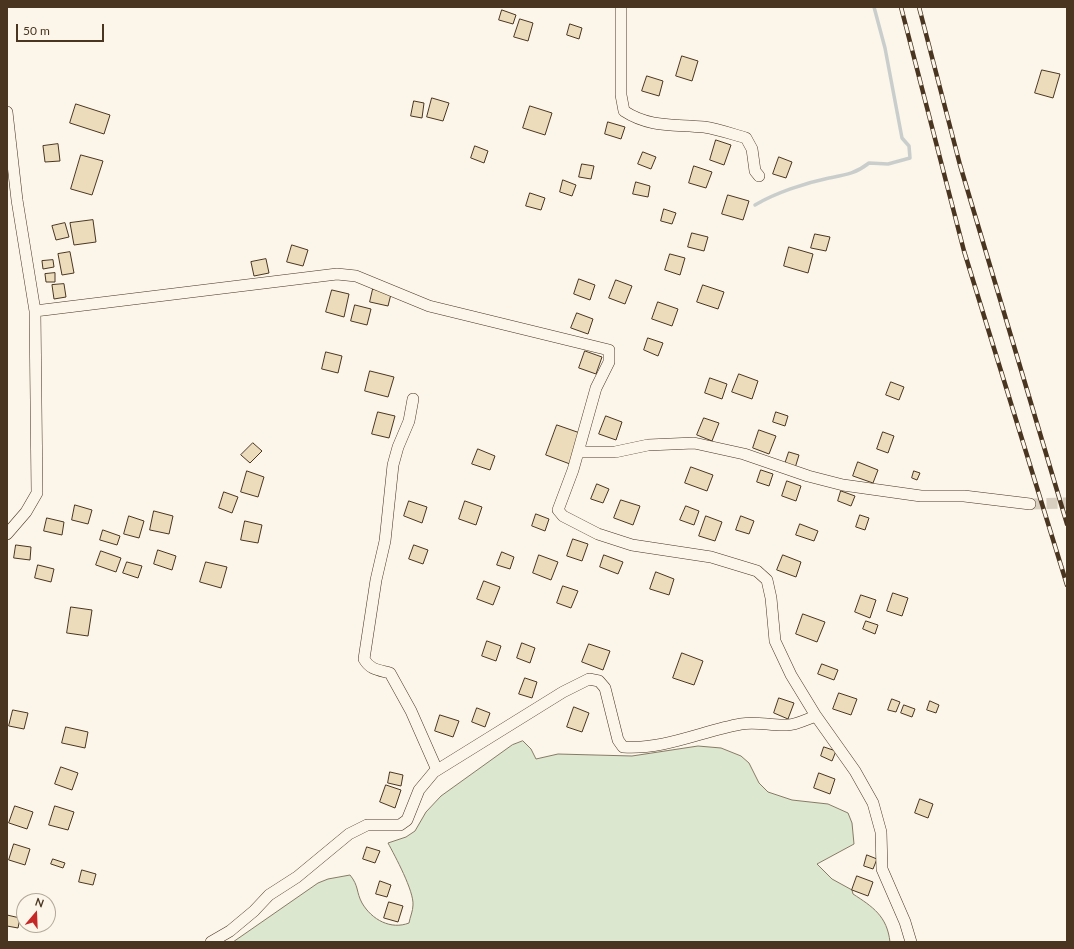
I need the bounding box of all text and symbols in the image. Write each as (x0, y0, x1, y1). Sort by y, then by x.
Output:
scale bar (18, 16, 106, 42)
text: 50 m (23, 23, 50, 38)
north arrow (16, 893, 56, 933)
text: N (34, 895, 46, 910)

